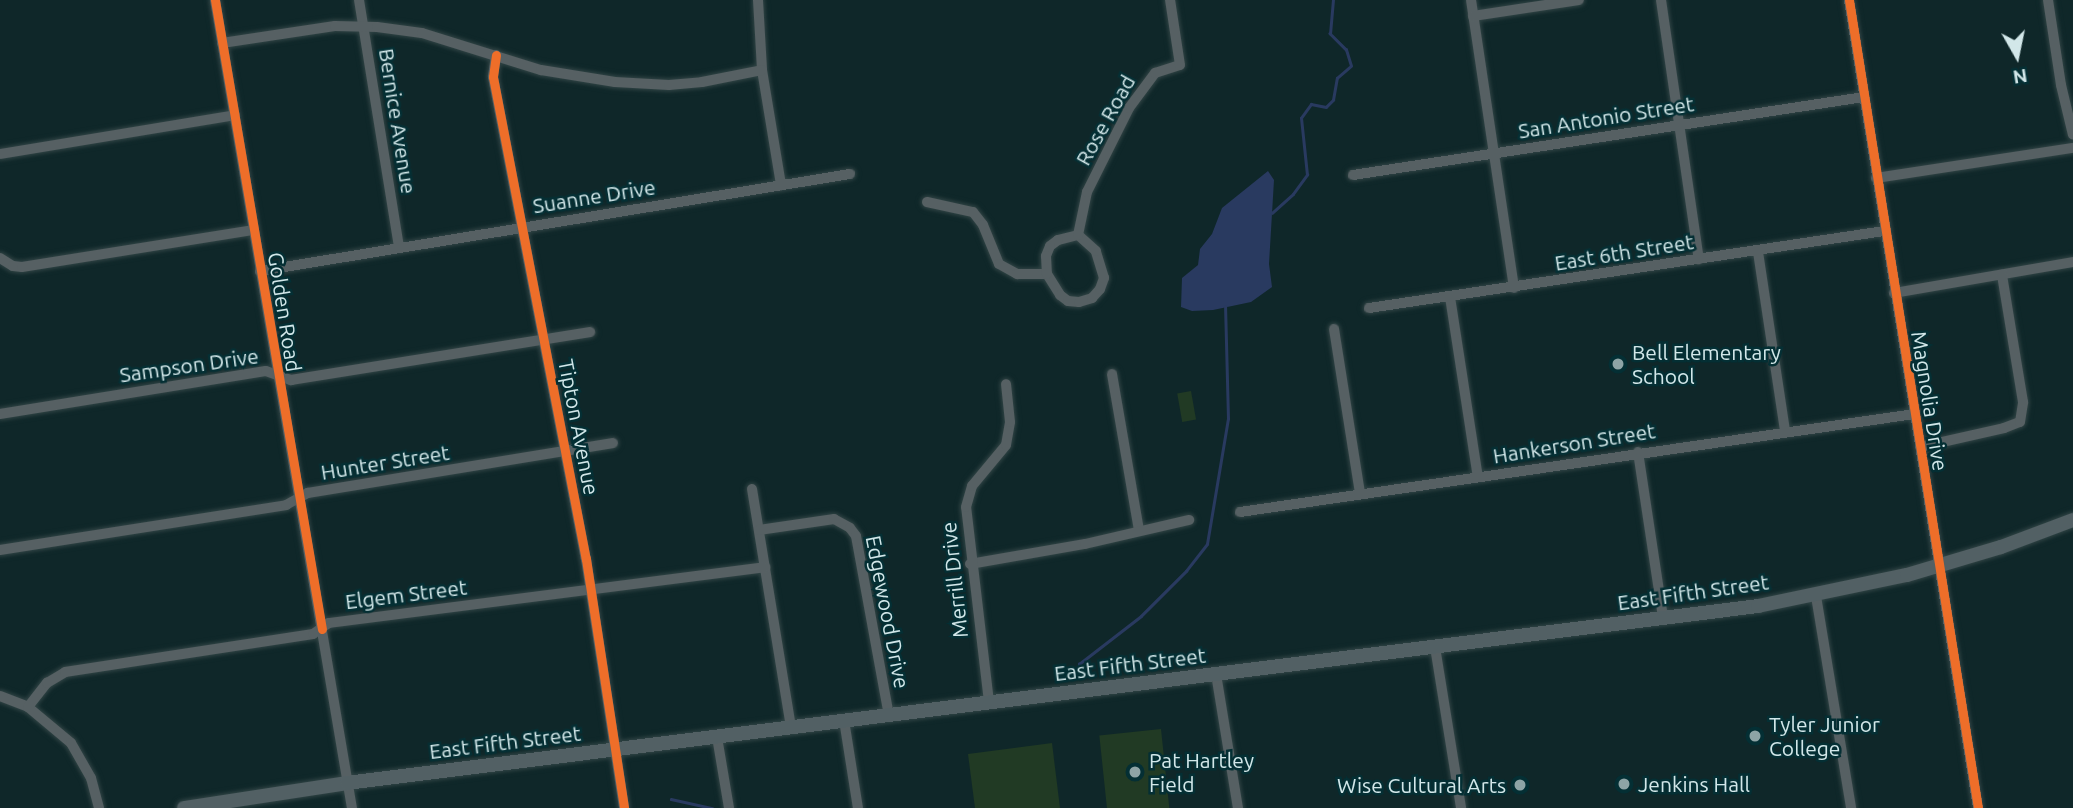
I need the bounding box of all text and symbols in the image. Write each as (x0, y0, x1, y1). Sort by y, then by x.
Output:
north arrow (1982, 21, 2052, 91)
street label: Bernice Avenue (374, 47, 422, 195)
text: N (2012, 65, 2029, 89)
street label: Rose Road (1070, 70, 1140, 170)
street label: San Antonio Street (1516, 91, 1696, 143)
street label: Suanne Drive (531, 174, 657, 218)
street label: East 6th Street (1553, 229, 1695, 275)
street label: Golden Road (263, 250, 307, 374)
street label: Magnolia Drive (1907, 329, 1953, 473)
place label: Bell Elementary School (1632, 339, 1781, 389)
street label: Sampson Drive (118, 343, 260, 387)
marker: Bell Elementary School (1610, 356, 1626, 372)
street label: Tipton Avenue (554, 357, 604, 497)
street label: Hankerson Street (1491, 418, 1657, 468)
street label: Hunter Street (319, 439, 451, 485)
street label: Merrill Drive (935, 521, 973, 639)
street label: Edgewood Drive (861, 533, 915, 691)
street label: East Fifth Street (1616, 569, 1770, 615)
street label: Elgem Street (344, 574, 468, 614)
street label: East Fifth Street (1053, 642, 1207, 686)
place label: Tyler Junior College (1769, 711, 1880, 761)
street label: East Fifth Street (428, 720, 582, 764)
marker: Tyler Junior College (1747, 728, 1763, 744)
place label: Pat Hartley Field (1149, 747, 1254, 797)
marker: Pat Hartley Field (1127, 764, 1143, 780)
place label: Jenkins Hall (1638, 771, 1750, 797)
place label: Wise Cultural Arts (1337, 772, 1506, 798)
marker: Jenkins Hall (1616, 776, 1632, 792)
marker: Wise Cultural Arts (1512, 777, 1528, 793)

